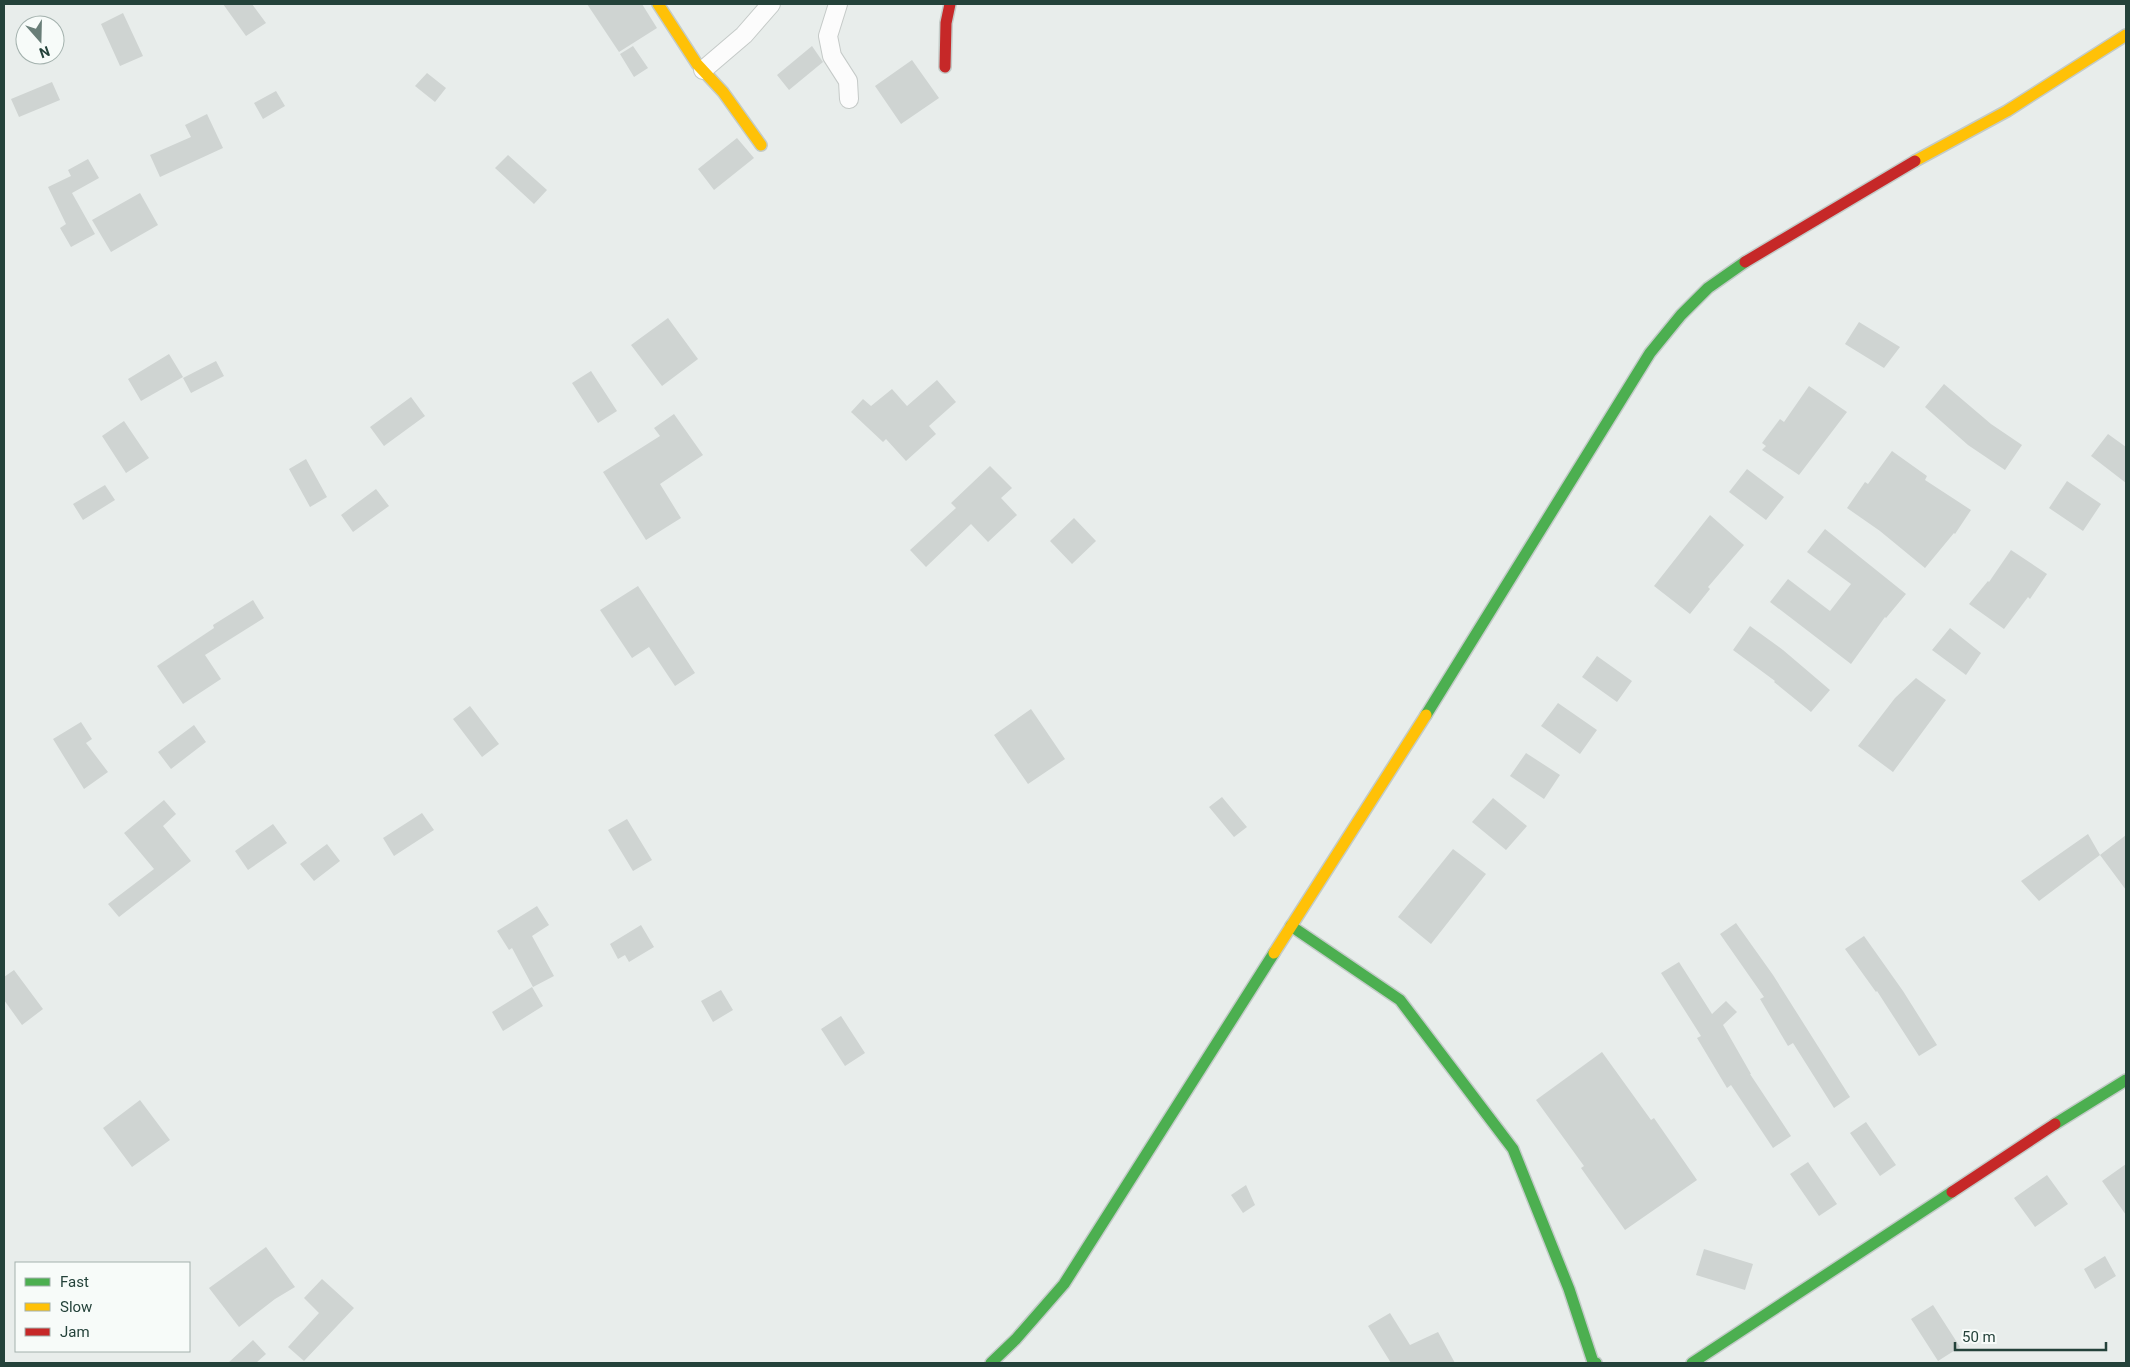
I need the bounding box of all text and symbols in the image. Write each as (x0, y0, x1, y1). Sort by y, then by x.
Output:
north arrow (15, 15, 65, 65)
text: N (37, 43, 52, 61)
legend (15, 1262, 190, 1352)
text: Fast (60, 1273, 89, 1291)
text: Slow (60, 1298, 92, 1316)
scale bar (1955, 1320, 2106, 1352)
text: Jam (60, 1323, 90, 1341)
text: 50 m (1962, 1328, 1996, 1346)

